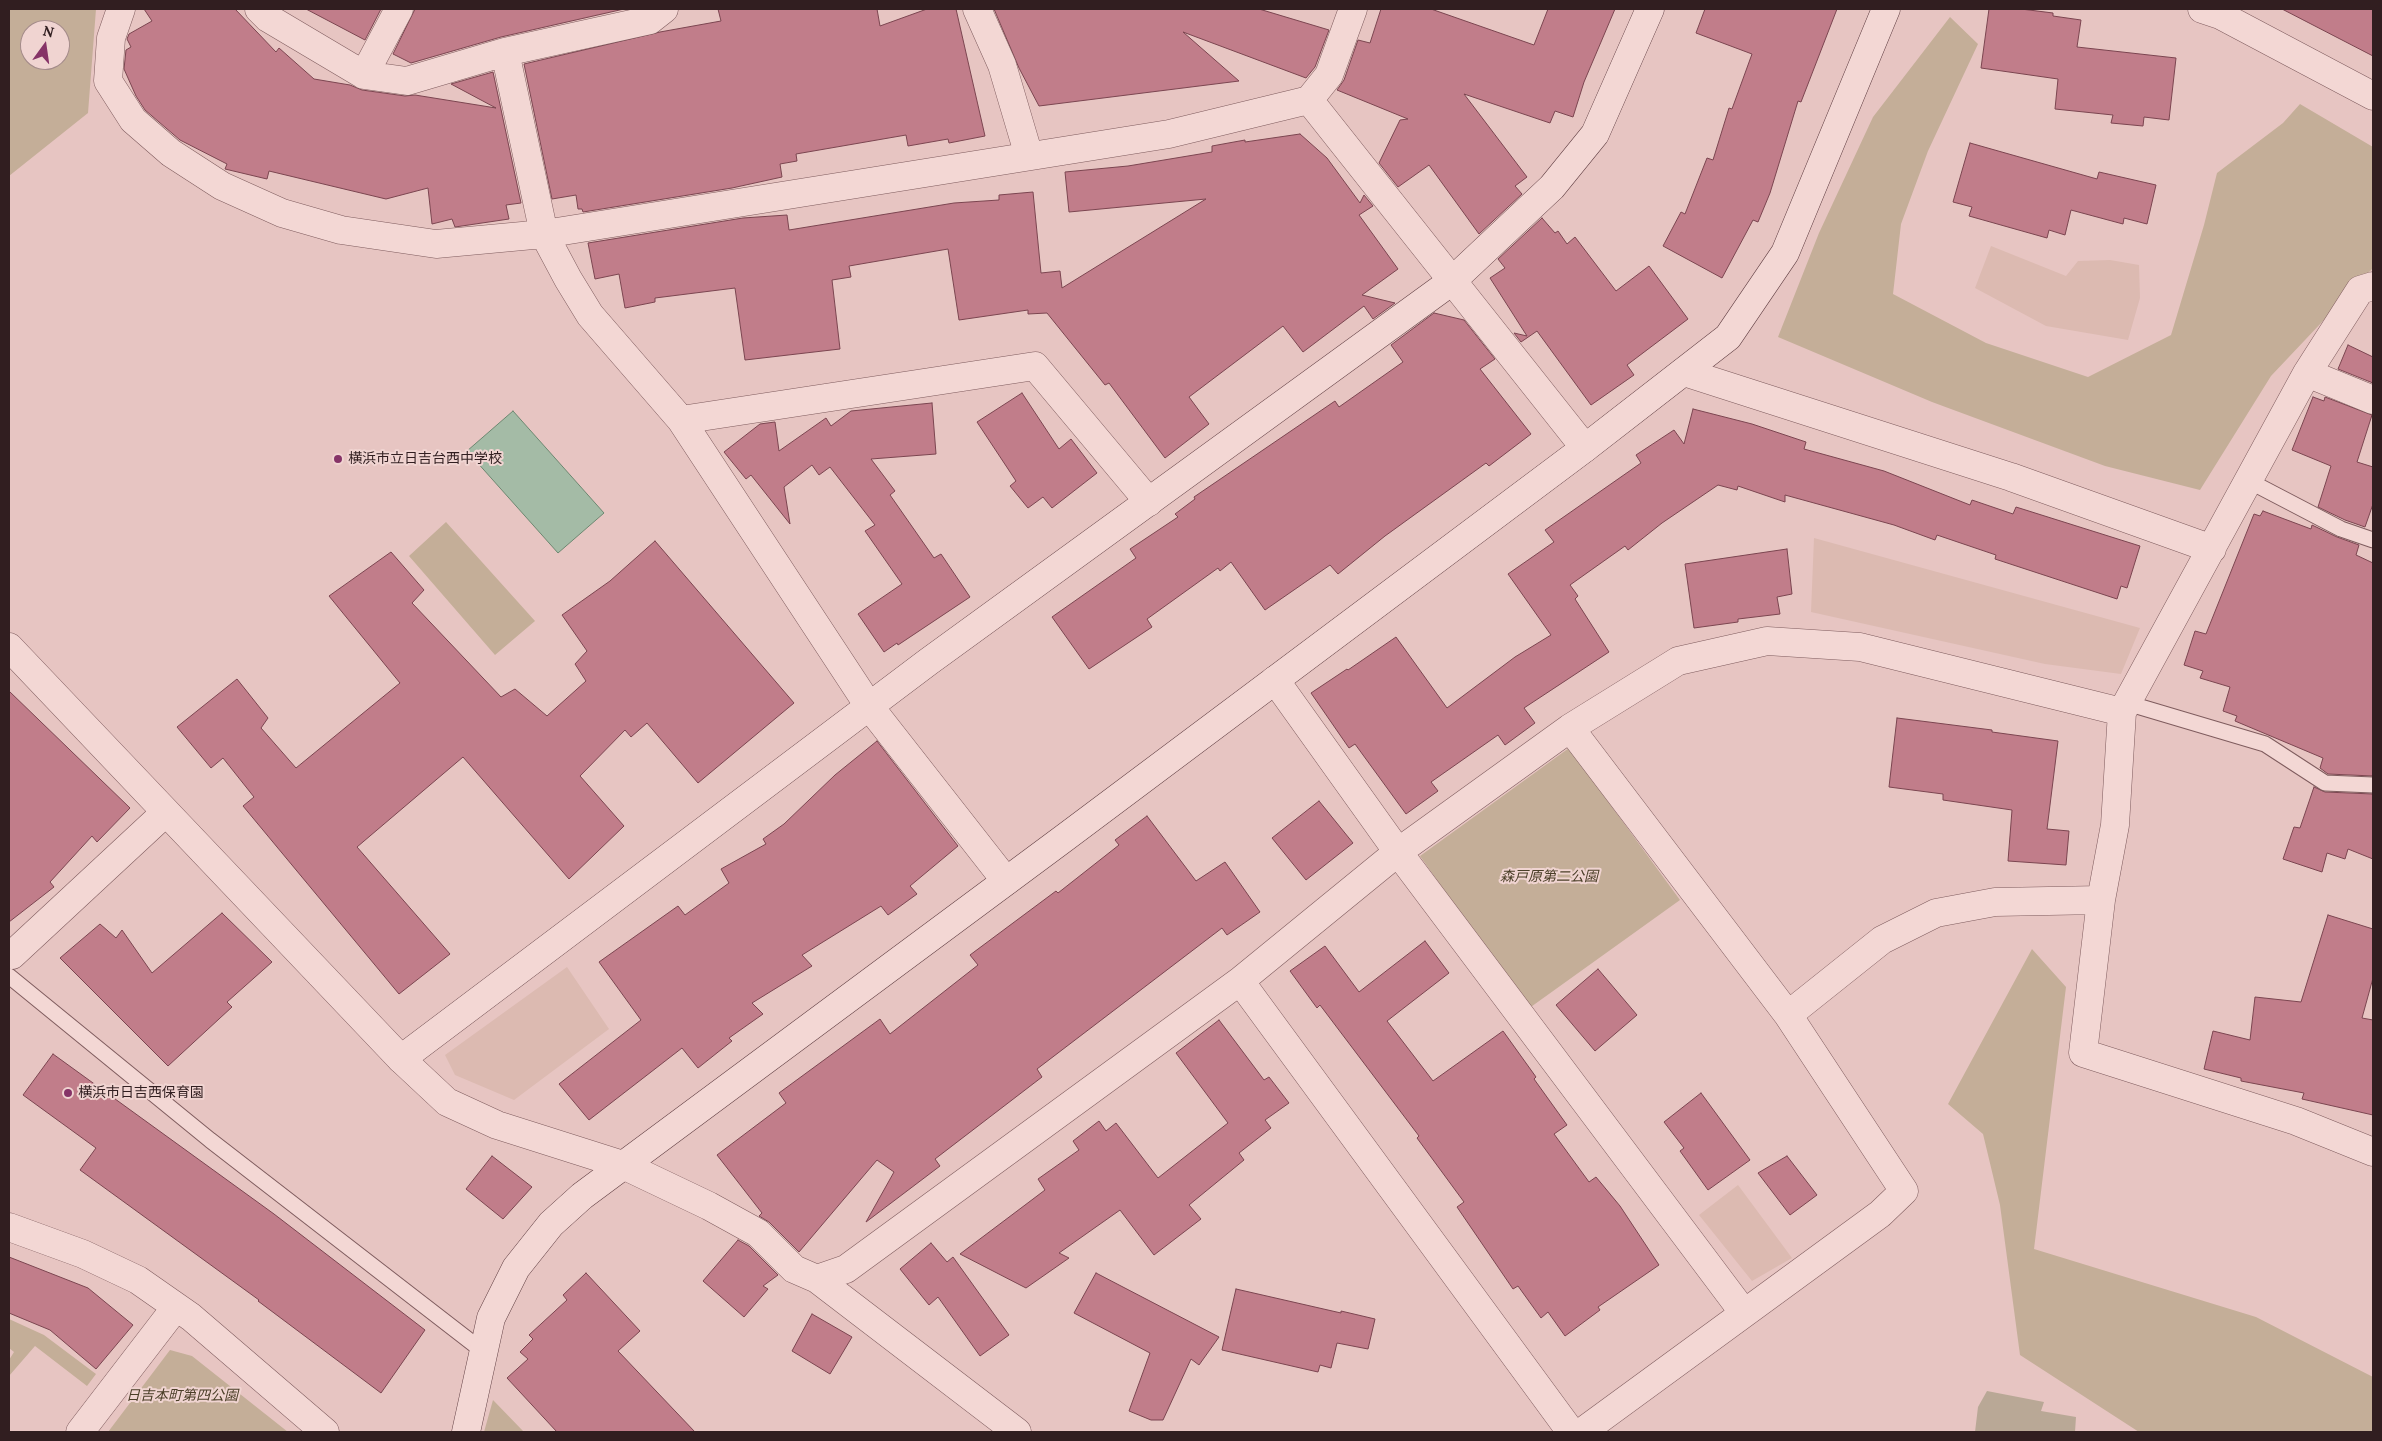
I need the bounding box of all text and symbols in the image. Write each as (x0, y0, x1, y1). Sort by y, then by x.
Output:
north arrow (20, 20, 70, 70)
text: N (41, 21, 56, 41)
place label: 横浜市立日吉台西中学校 (348, 451, 502, 467)
marker: 横浜市立日吉台西中学校 (332, 453, 344, 465)
park label: 森戸原第二公園 (1500, 869, 1598, 885)
place label: 横浜市日吉西保育園 (78, 1085, 204, 1101)
marker: 横浜市日吉西保育園 (62, 1087, 74, 1099)
park label: 日吉本町第四公園 (126, 1388, 238, 1404)

